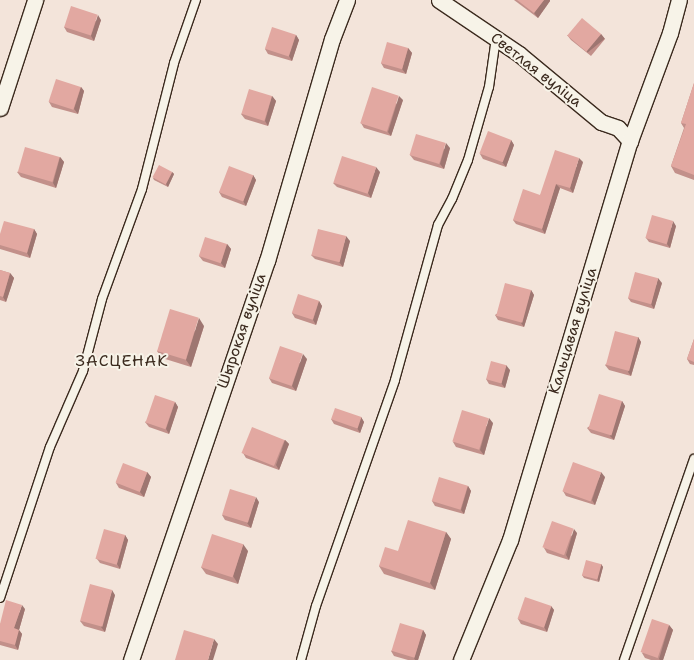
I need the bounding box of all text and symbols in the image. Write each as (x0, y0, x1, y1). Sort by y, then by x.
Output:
street label: Светлая вуліца (487, 29, 585, 111)
street label: Кальцавая вуліца (545, 266, 601, 396)
street label: Шырокая вуліца (214, 271, 270, 391)
district label: ЗАСЦЕНАК (74, 351, 170, 371)

